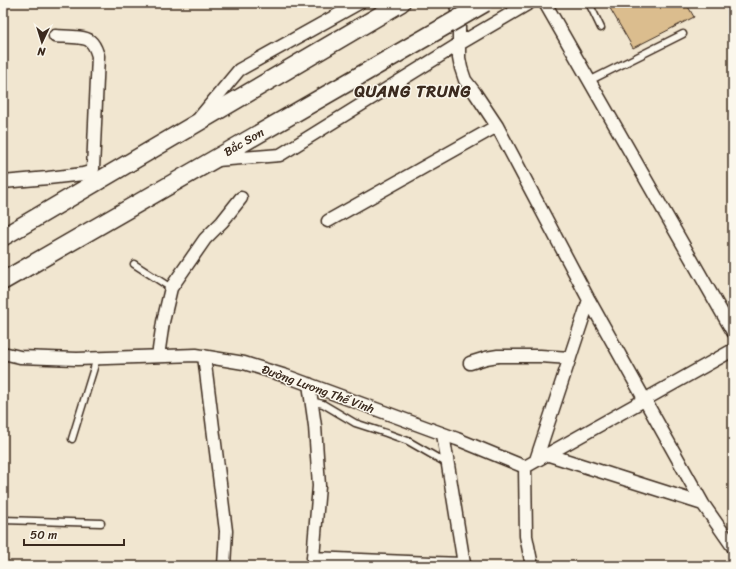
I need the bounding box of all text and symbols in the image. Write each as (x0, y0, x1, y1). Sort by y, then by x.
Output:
north arrow (22, 22, 62, 62)
text: N (36, 42, 47, 61)
district label: QUANG TRUNG (353, 77, 472, 106)
street label: Bắc Sơn (220, 121, 269, 162)
street label: Đường Lương Thế Vinh (259, 358, 377, 420)
scale bar (24, 521, 124, 547)
text: 50 m (30, 524, 57, 546)

